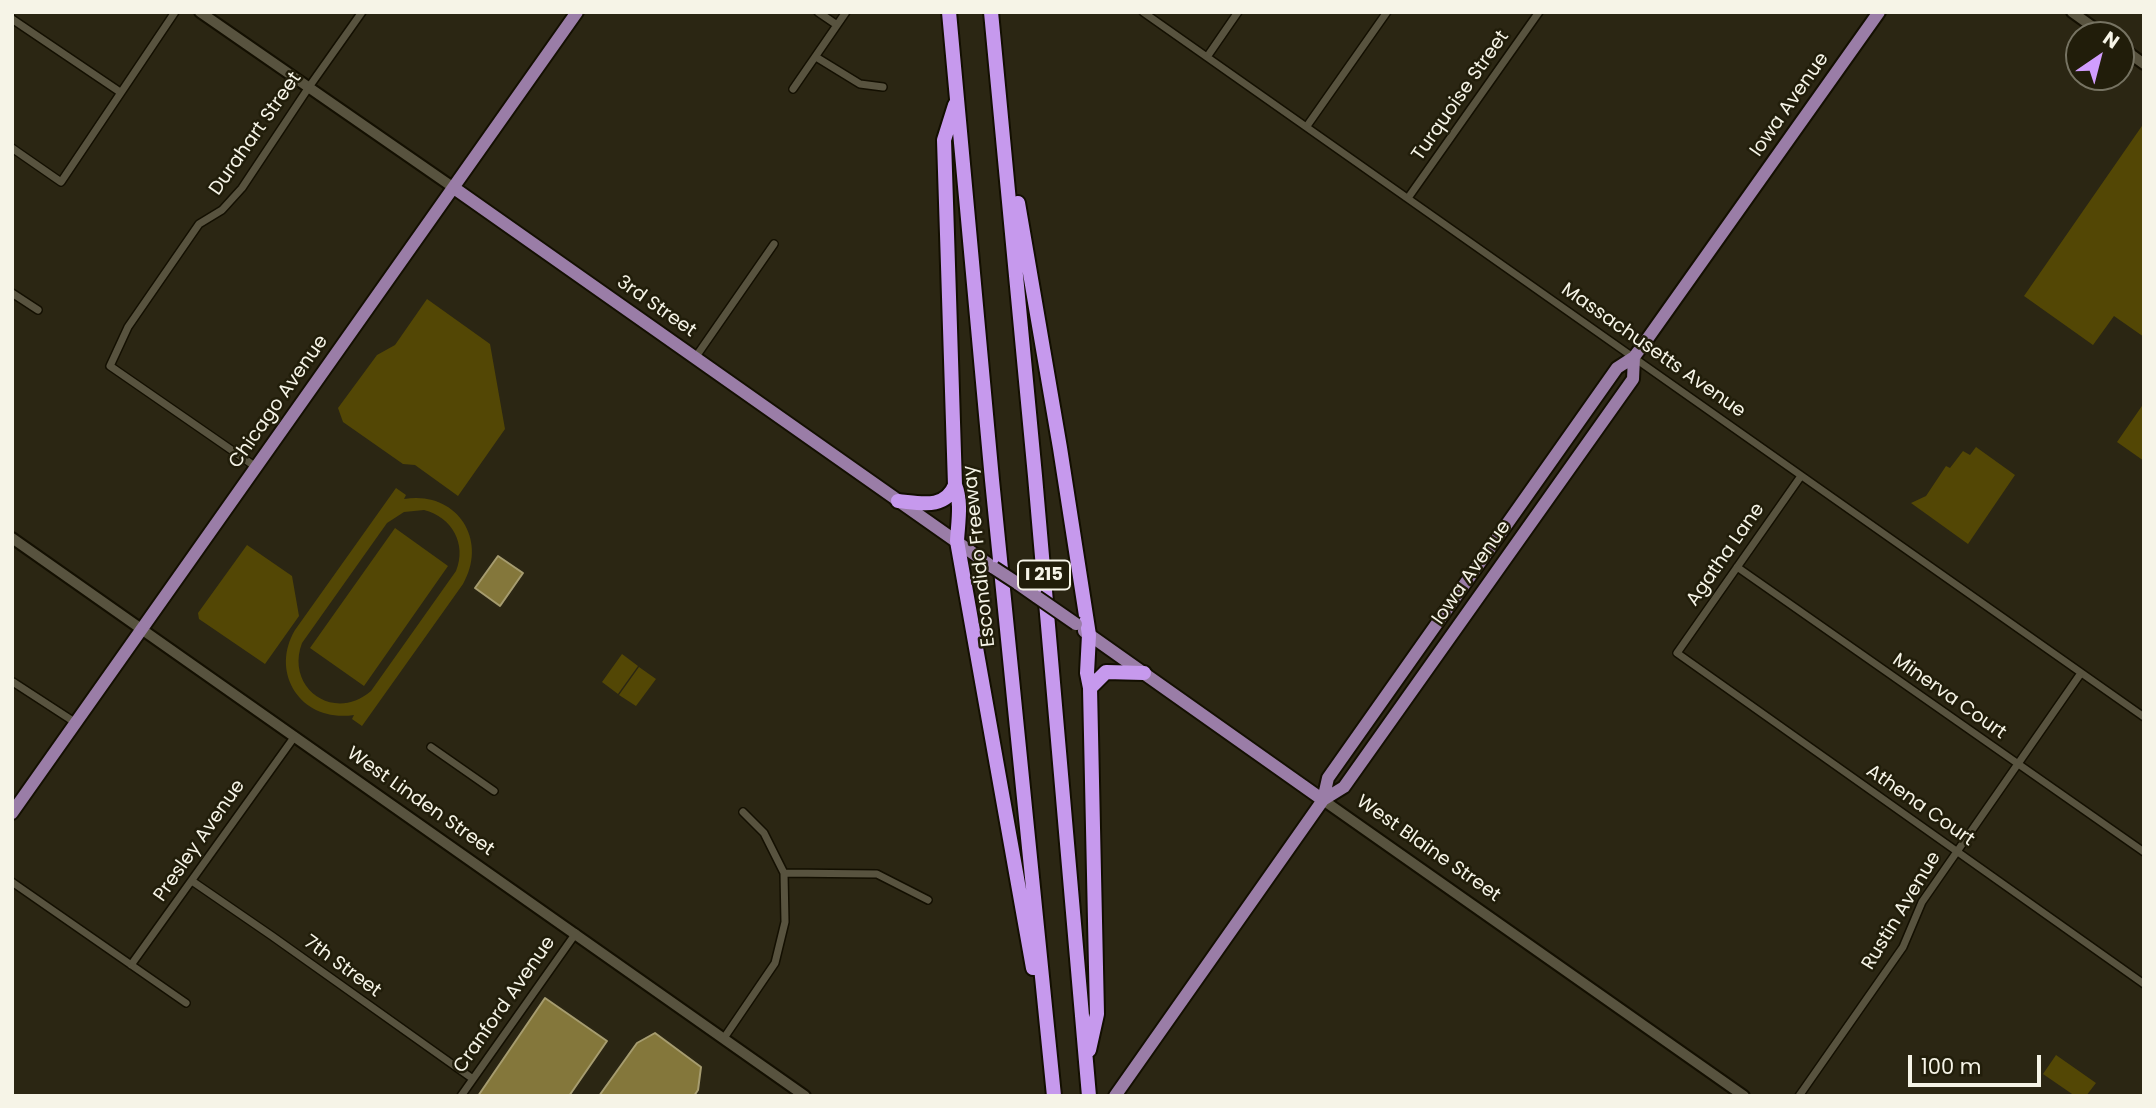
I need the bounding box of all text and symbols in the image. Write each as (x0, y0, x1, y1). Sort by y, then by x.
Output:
north arrow (2065, 21, 2135, 91)
text: N (2098, 25, 2125, 55)
street label: Turquoise Street (1408, 26, 1514, 166)
street label: Iowa Avenue (1746, 49, 1834, 161)
street label: Durahart Street (205, 68, 307, 200)
street label: 3rd Street (612, 271, 700, 343)
street label: Massachusetts Avenue (1557, 279, 1749, 423)
street label: Chicago Avenue (225, 331, 333, 473)
street label: Escondido Freeway (959, 464, 1001, 648)
street label: Agatha Lane (1682, 499, 1770, 611)
street label: Iowa Avenue (1428, 517, 1516, 629)
road number: I 215 (1018, 560, 1070, 590)
street label: Minerva Court (1888, 649, 2010, 745)
street label: West Linden Street (342, 743, 498, 861)
street label: Athena Court (1862, 760, 1978, 852)
street label: Presley Avenue (150, 776, 250, 906)
street label: West Blaine Street (1352, 791, 1504, 907)
street label: Rustin Avenue (1858, 848, 1946, 974)
street label: 7th Street (299, 931, 385, 1003)
street label: Cranford Avenue (449, 932, 561, 1078)
scale bar (1911, 1042, 2044, 1086)
text: 100 m (1921, 1052, 1981, 1081)

